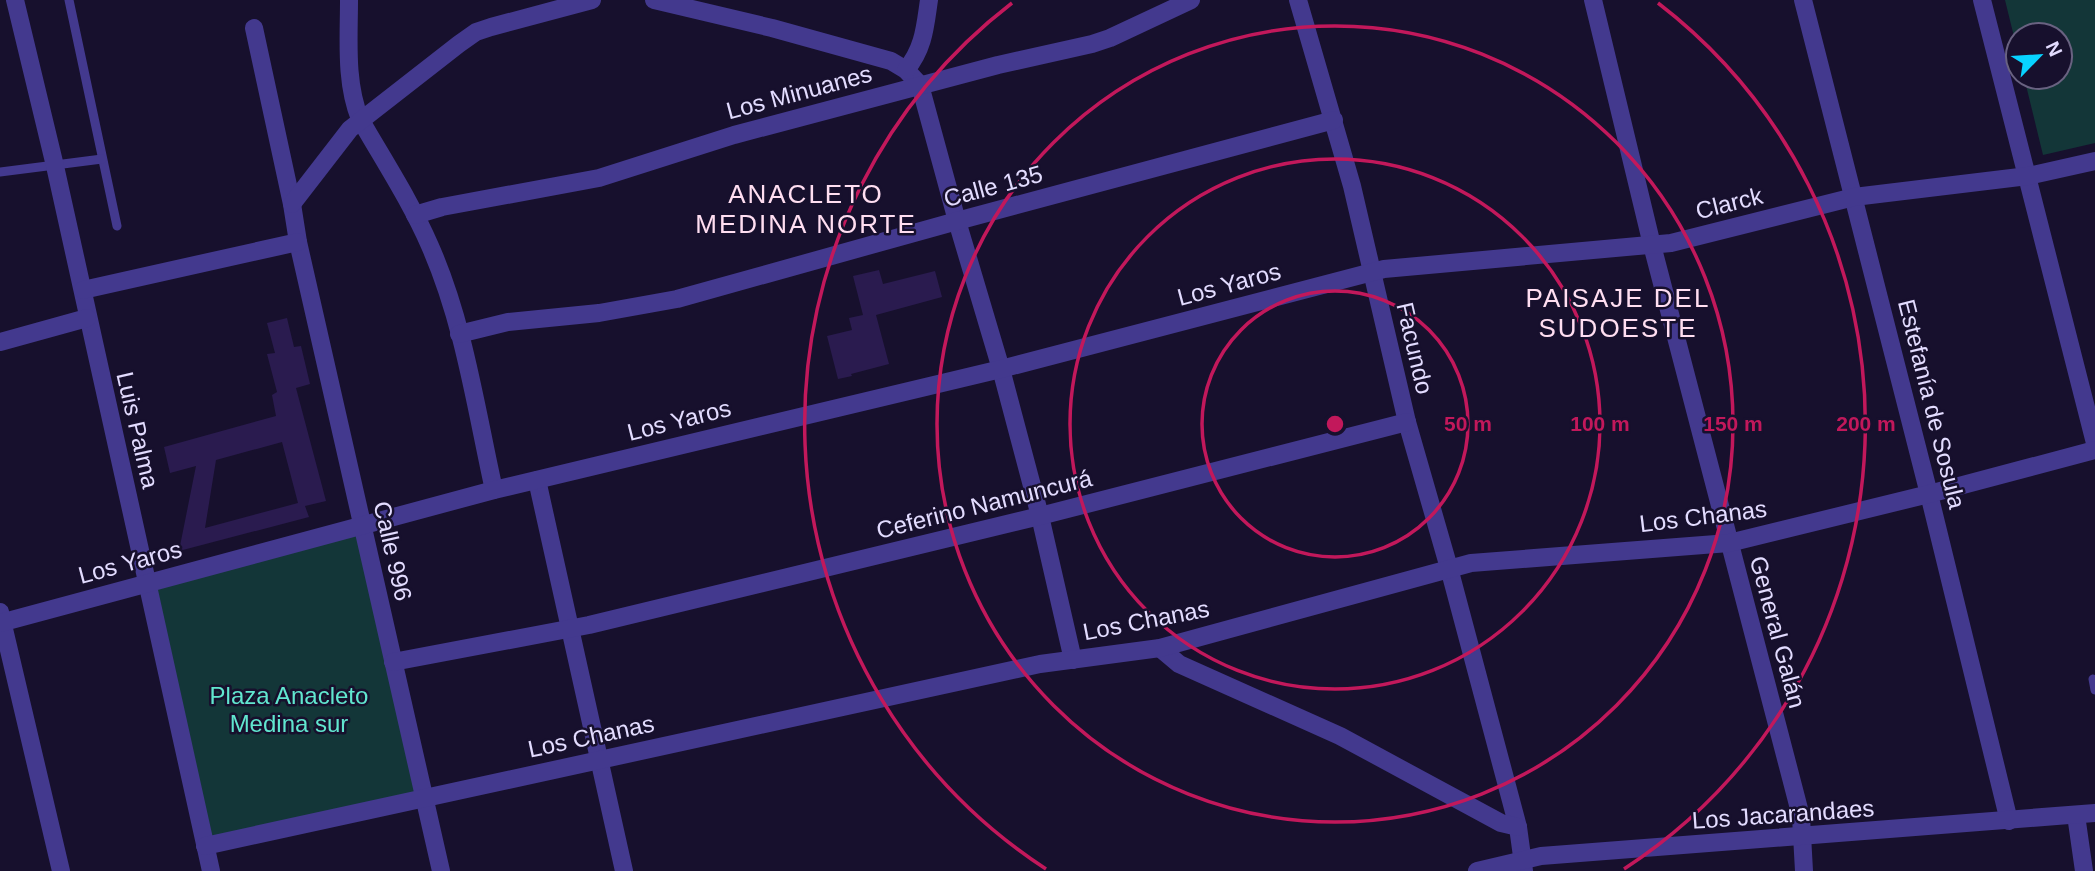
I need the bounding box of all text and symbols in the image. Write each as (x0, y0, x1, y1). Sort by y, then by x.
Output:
north arrow (2004, 21, 2074, 91)
text: N (2042, 38, 2066, 60)
street label: Los Minuanes (723, 60, 875, 124)
street label: Calle 135 (941, 160, 1045, 212)
district label: ANACLETO MEDINA NORTE (695, 179, 917, 239)
street label: Clarck (1693, 181, 1766, 224)
street label: Los Yaros (1174, 257, 1284, 311)
district label: PAISAJE DEL SUDOESTE (1526, 283, 1710, 343)
street label: Estefanía de Sosula (1893, 297, 1971, 512)
street label: Facundo (1391, 299, 1439, 397)
street label: Luis Palma (111, 369, 165, 492)
street label: Los Yaros (624, 394, 734, 446)
centre of rings (1323, 412, 1347, 436)
text: 50 m (1444, 412, 1492, 435)
text: 100 m (1570, 412, 1630, 435)
text: 150 m (1703, 412, 1763, 435)
text: 200 m (1836, 412, 1896, 435)
street label: Ceferino Namuncurá (873, 464, 1095, 544)
street label: Los Chanas (1638, 495, 1768, 537)
street label: Calle 996 (368, 499, 418, 603)
street label: Los Yaros (75, 535, 185, 589)
street label: General Galán (1745, 553, 1811, 711)
street label: Los Chanas (1081, 595, 1211, 645)
park label: Plaza Anacleto Medina sur (210, 682, 368, 737)
street label: Los Chanas (526, 709, 656, 763)
street label: Los Jacarandaes (1691, 794, 1875, 834)

